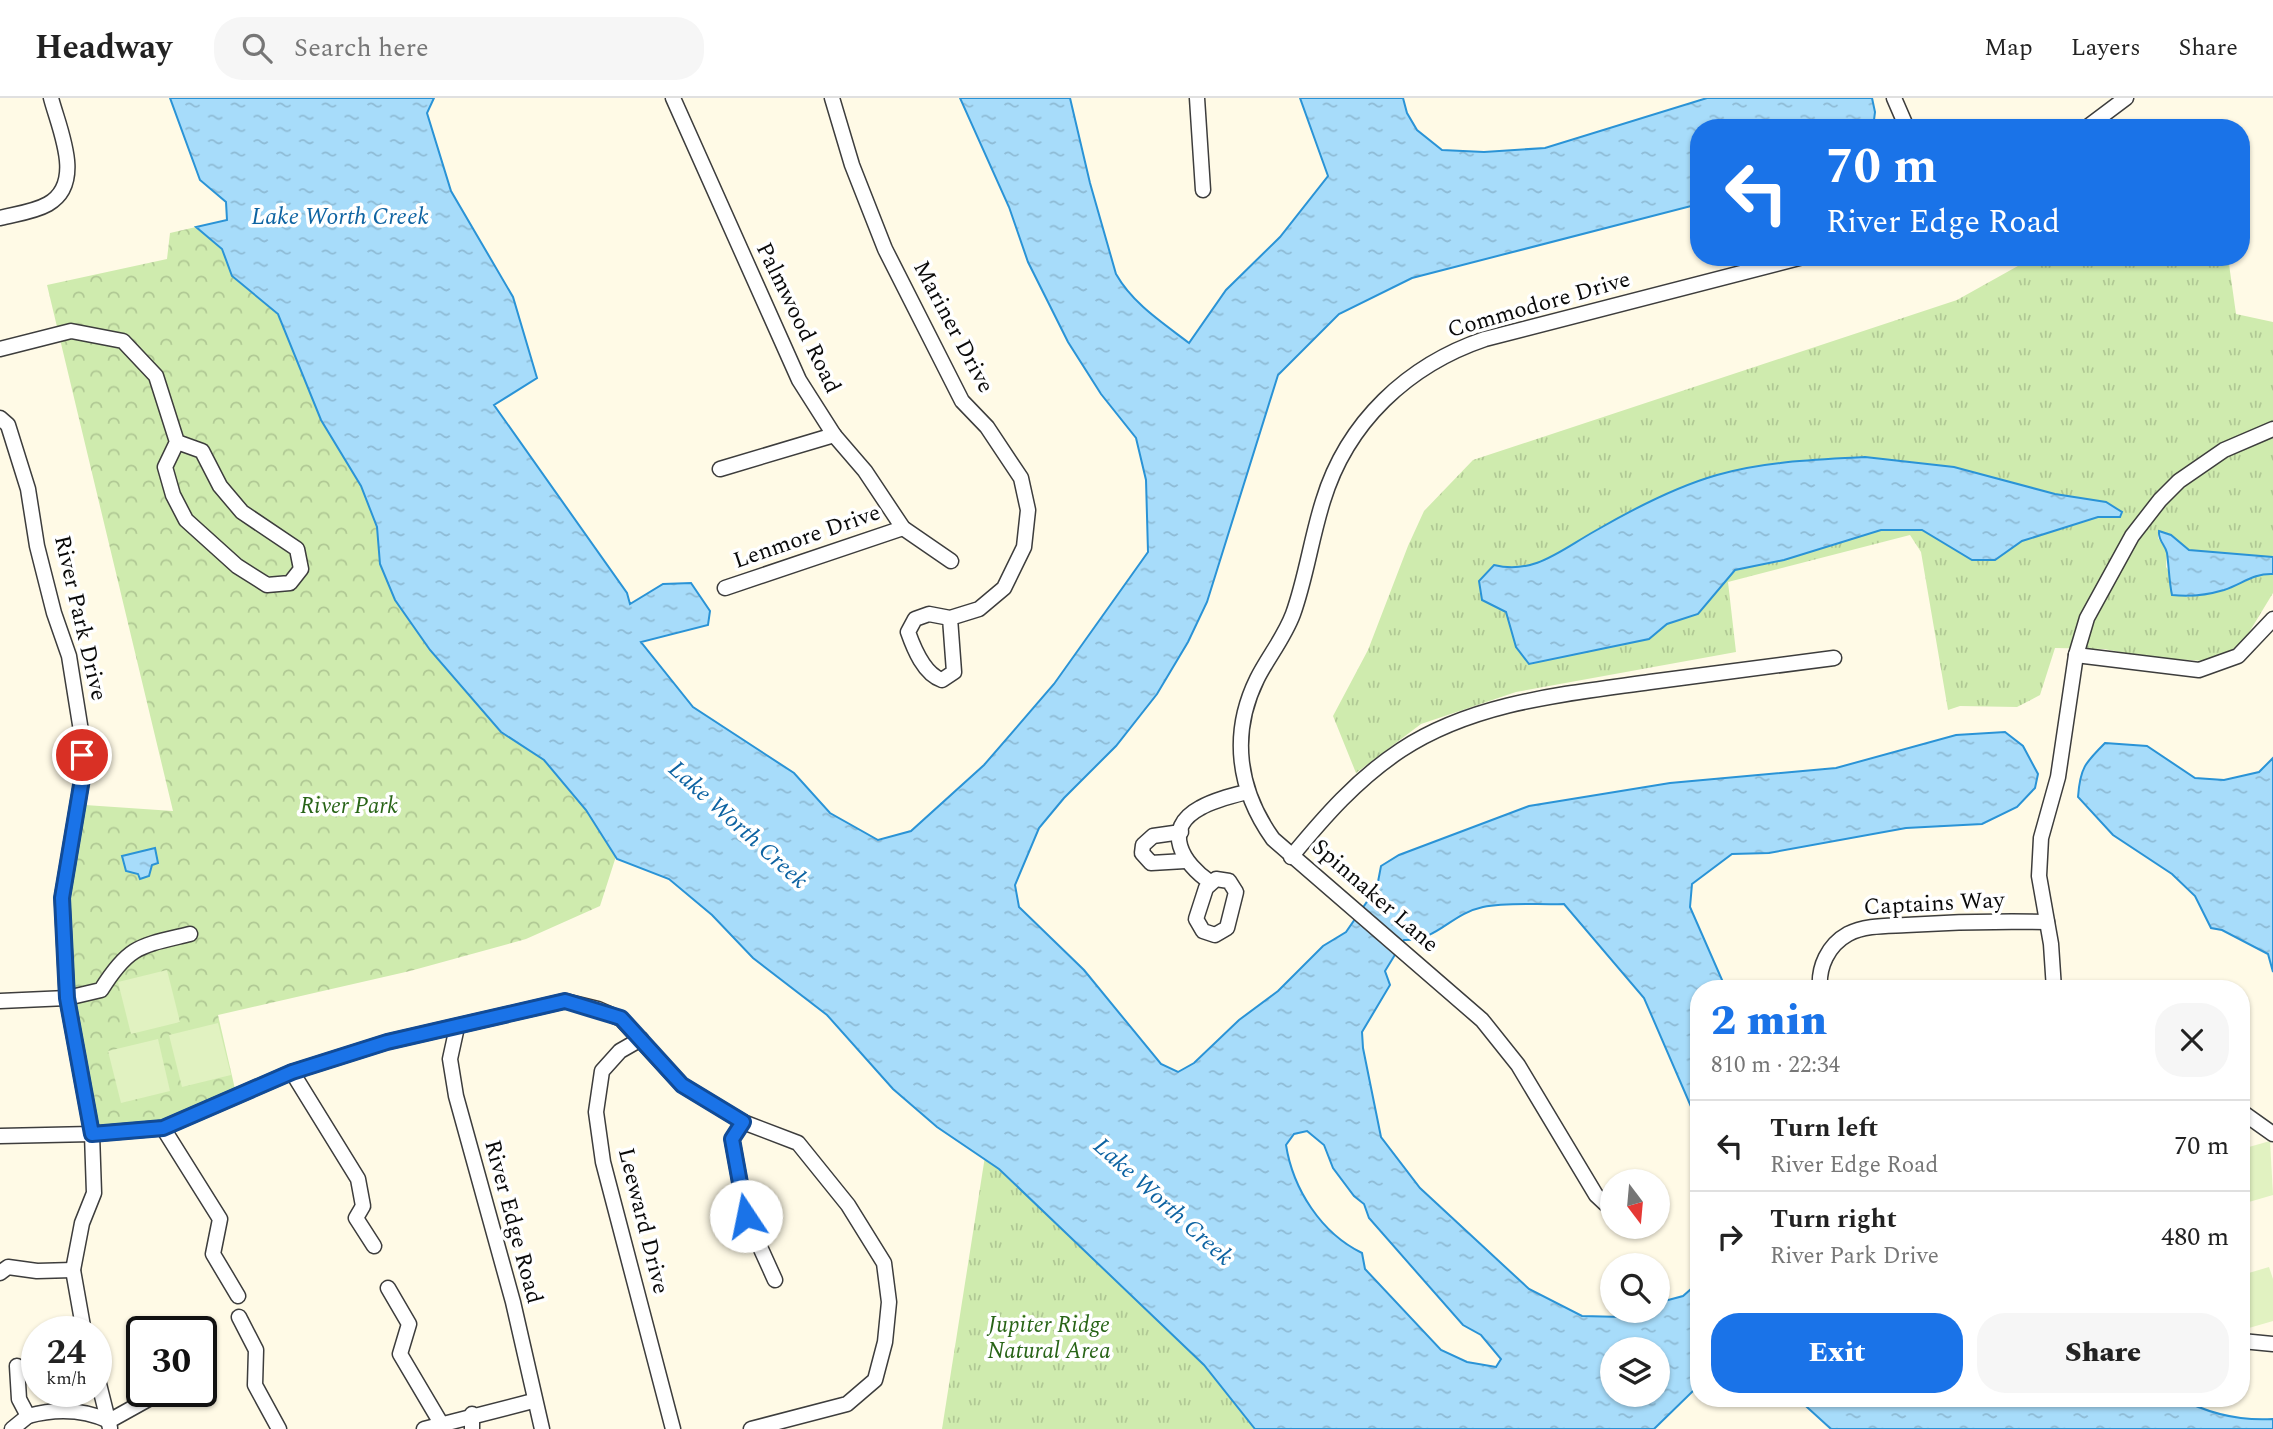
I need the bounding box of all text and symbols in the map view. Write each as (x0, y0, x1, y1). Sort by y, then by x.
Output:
search box (214, 17, 704, 80)
text: Headway (35, 23, 172, 73)
text: Search here (294, 28, 429, 68)
icon: search (238, 29, 276, 67)
text: Map (1984, 30, 2033, 66)
text: Layers (2071, 30, 2141, 66)
text: Share (2179, 30, 2238, 66)
text: 70 m (1826, 130, 1937, 205)
icon: left (1711, 147, 1802, 238)
text: River Edge Road (1826, 198, 2060, 247)
water label: Lake Worth Creek (251, 199, 429, 235)
street label: Palmwood Road (746, 236, 850, 400)
street label: Mariner Drive (903, 255, 1003, 399)
street label: Commodore Drive (1443, 262, 1635, 348)
street label: Lenmore Drive (729, 495, 885, 579)
street label: River Park Drive (44, 532, 116, 704)
pin (52, 725, 112, 785)
icon: arrive (63, 736, 101, 774)
water label: Lake Worth Creek (660, 752, 816, 898)
park label: River Park (300, 789, 398, 824)
street label: Spinnaker Lane (1304, 831, 1446, 961)
street label: Captains Way (1863, 883, 2006, 925)
text: 2 min (1711, 990, 1827, 1053)
button: close (2155, 1003, 2229, 1077)
text: 810 m · 22:34 (1711, 1048, 1840, 1083)
text: Turn left (1770, 1108, 1878, 1148)
text: 70 m (2174, 1126, 2229, 1166)
icon: left (1711, 1127, 1749, 1165)
water label: Lake Worth Creek (1085, 1129, 1241, 1275)
street label: River Edge Road (474, 1136, 552, 1308)
street label: Leeward Drive (608, 1144, 678, 1298)
text: River Edge Road (1770, 1148, 1938, 1183)
north arrow (1600, 1169, 1670, 1239)
map controls (1600, 1169, 1670, 1407)
position arrow (709, 1179, 783, 1253)
text: Turn right (1770, 1199, 1897, 1239)
text: 480 m (2161, 1217, 2229, 1257)
icon: right (1711, 1218, 1749, 1256)
text: River Park Drive (1770, 1239, 1939, 1274)
button: search (1600, 1253, 1670, 1323)
park label: Jupiter Ridge Natural Area (986, 1308, 1111, 1369)
button: Exit (1711, 1313, 1963, 1393)
button: Share (1977, 1313, 2229, 1393)
speed limit sign: 30 (126, 1316, 217, 1407)
text: 24 (47, 1326, 86, 1379)
button: layers (1600, 1337, 1670, 1407)
text: km/h (46, 1365, 87, 1392)

